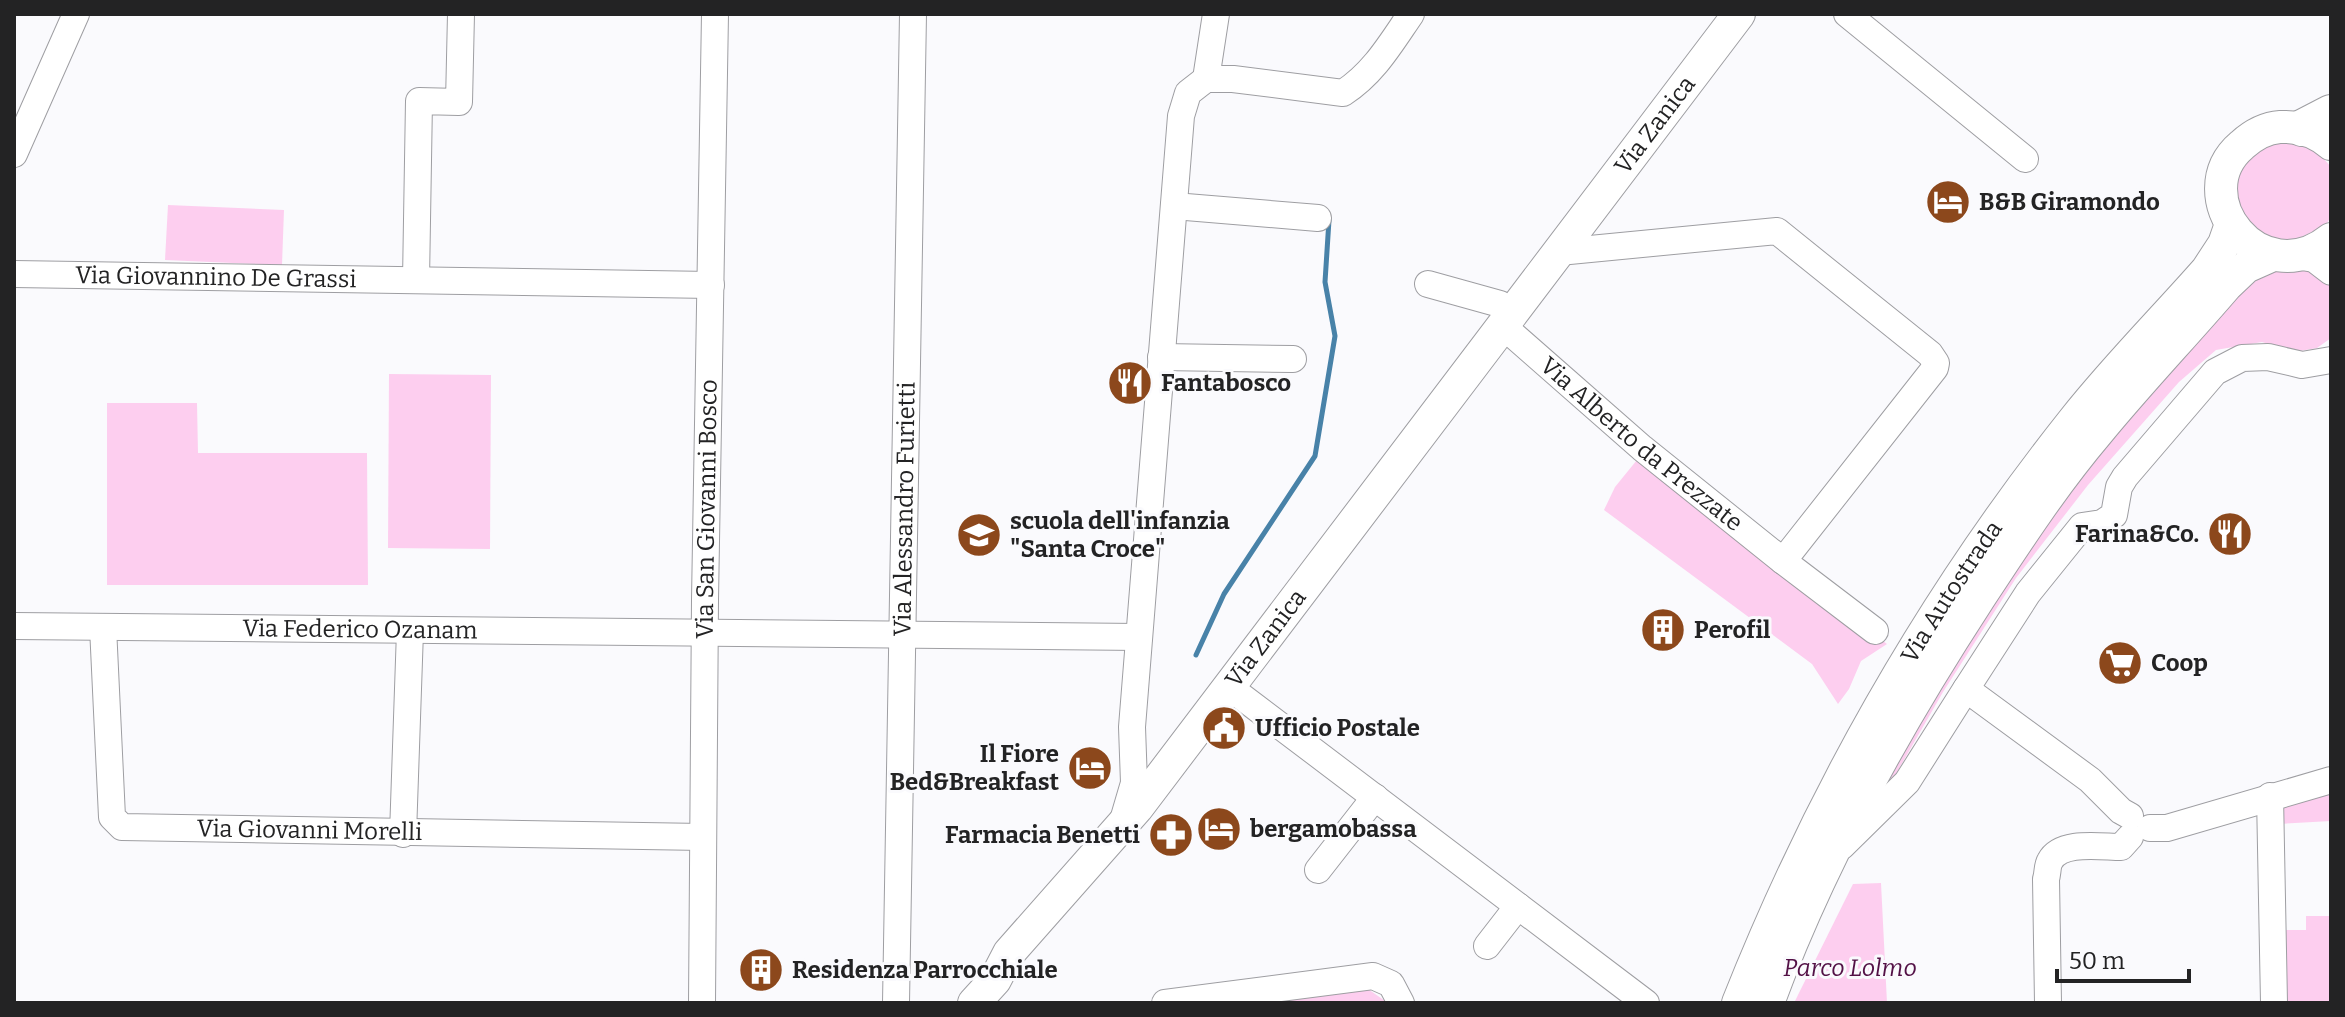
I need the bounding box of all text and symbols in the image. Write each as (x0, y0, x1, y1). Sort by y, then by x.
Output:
street label: Via Zanica (1609, 71, 1701, 180)
hotel icon: B&B Giramondo (1924, 178, 1972, 226)
place label: B&B Giramondo (1979, 188, 2160, 216)
street label: Via Giovannino De Grassi (75, 261, 357, 293)
street label: Via Alberto da Prezzate (1535, 351, 1748, 537)
restaurant icon: Fantabosco (1106, 359, 1154, 407)
place label: Fantabosco (1161, 369, 1291, 397)
street label: Via San Giovanni Bosco (691, 379, 723, 639)
street label: Via Alessandro Furietti (888, 382, 921, 637)
place label: scuola dell'infanzia "Santa Croce" (1010, 507, 1230, 563)
restaurant icon: Farina&Co. (2206, 510, 2254, 558)
school or university icon: scuola dell'infanzia "Santa Croce" (955, 511, 1003, 559)
street label: Via Autostrada (1895, 515, 2008, 668)
place label: Farina&Co. (2075, 520, 2199, 548)
street label: Via Zanica (1220, 584, 1312, 693)
building icon: Perofil (1639, 606, 1687, 654)
street label: Via Federico Ozanam (242, 614, 478, 645)
place label: Perofil (1694, 616, 1771, 644)
supermarket icon: Coop (2096, 639, 2144, 687)
place label: Coop (2151, 649, 2208, 677)
public building icon: Ufficio Postale (1200, 704, 1248, 752)
place label: Ufficio Postale (1255, 714, 1420, 742)
place label: Il Fiore Bed&Breakfast (890, 740, 1060, 796)
hotel icon: Il Fiore Bed&Breakfast (1066, 744, 1114, 792)
hotel icon: bergamobassa (1195, 805, 1243, 853)
pharmacy icon: Farmacia Benetti (1147, 811, 1195, 859)
street label: Via Giovanni Morelli (197, 814, 422, 846)
place label: bergamobassa (1250, 815, 1417, 843)
place label: Farmacia Benetti (945, 821, 1140, 849)
scale bar (2057, 933, 2189, 983)
building icon: Residenza Parrocchiale (737, 946, 785, 994)
text: 50 m (2069, 947, 2125, 975)
park label: Parco Lolmo (1783, 954, 1917, 982)
place label: Residenza Parrocchiale (792, 956, 1058, 984)

